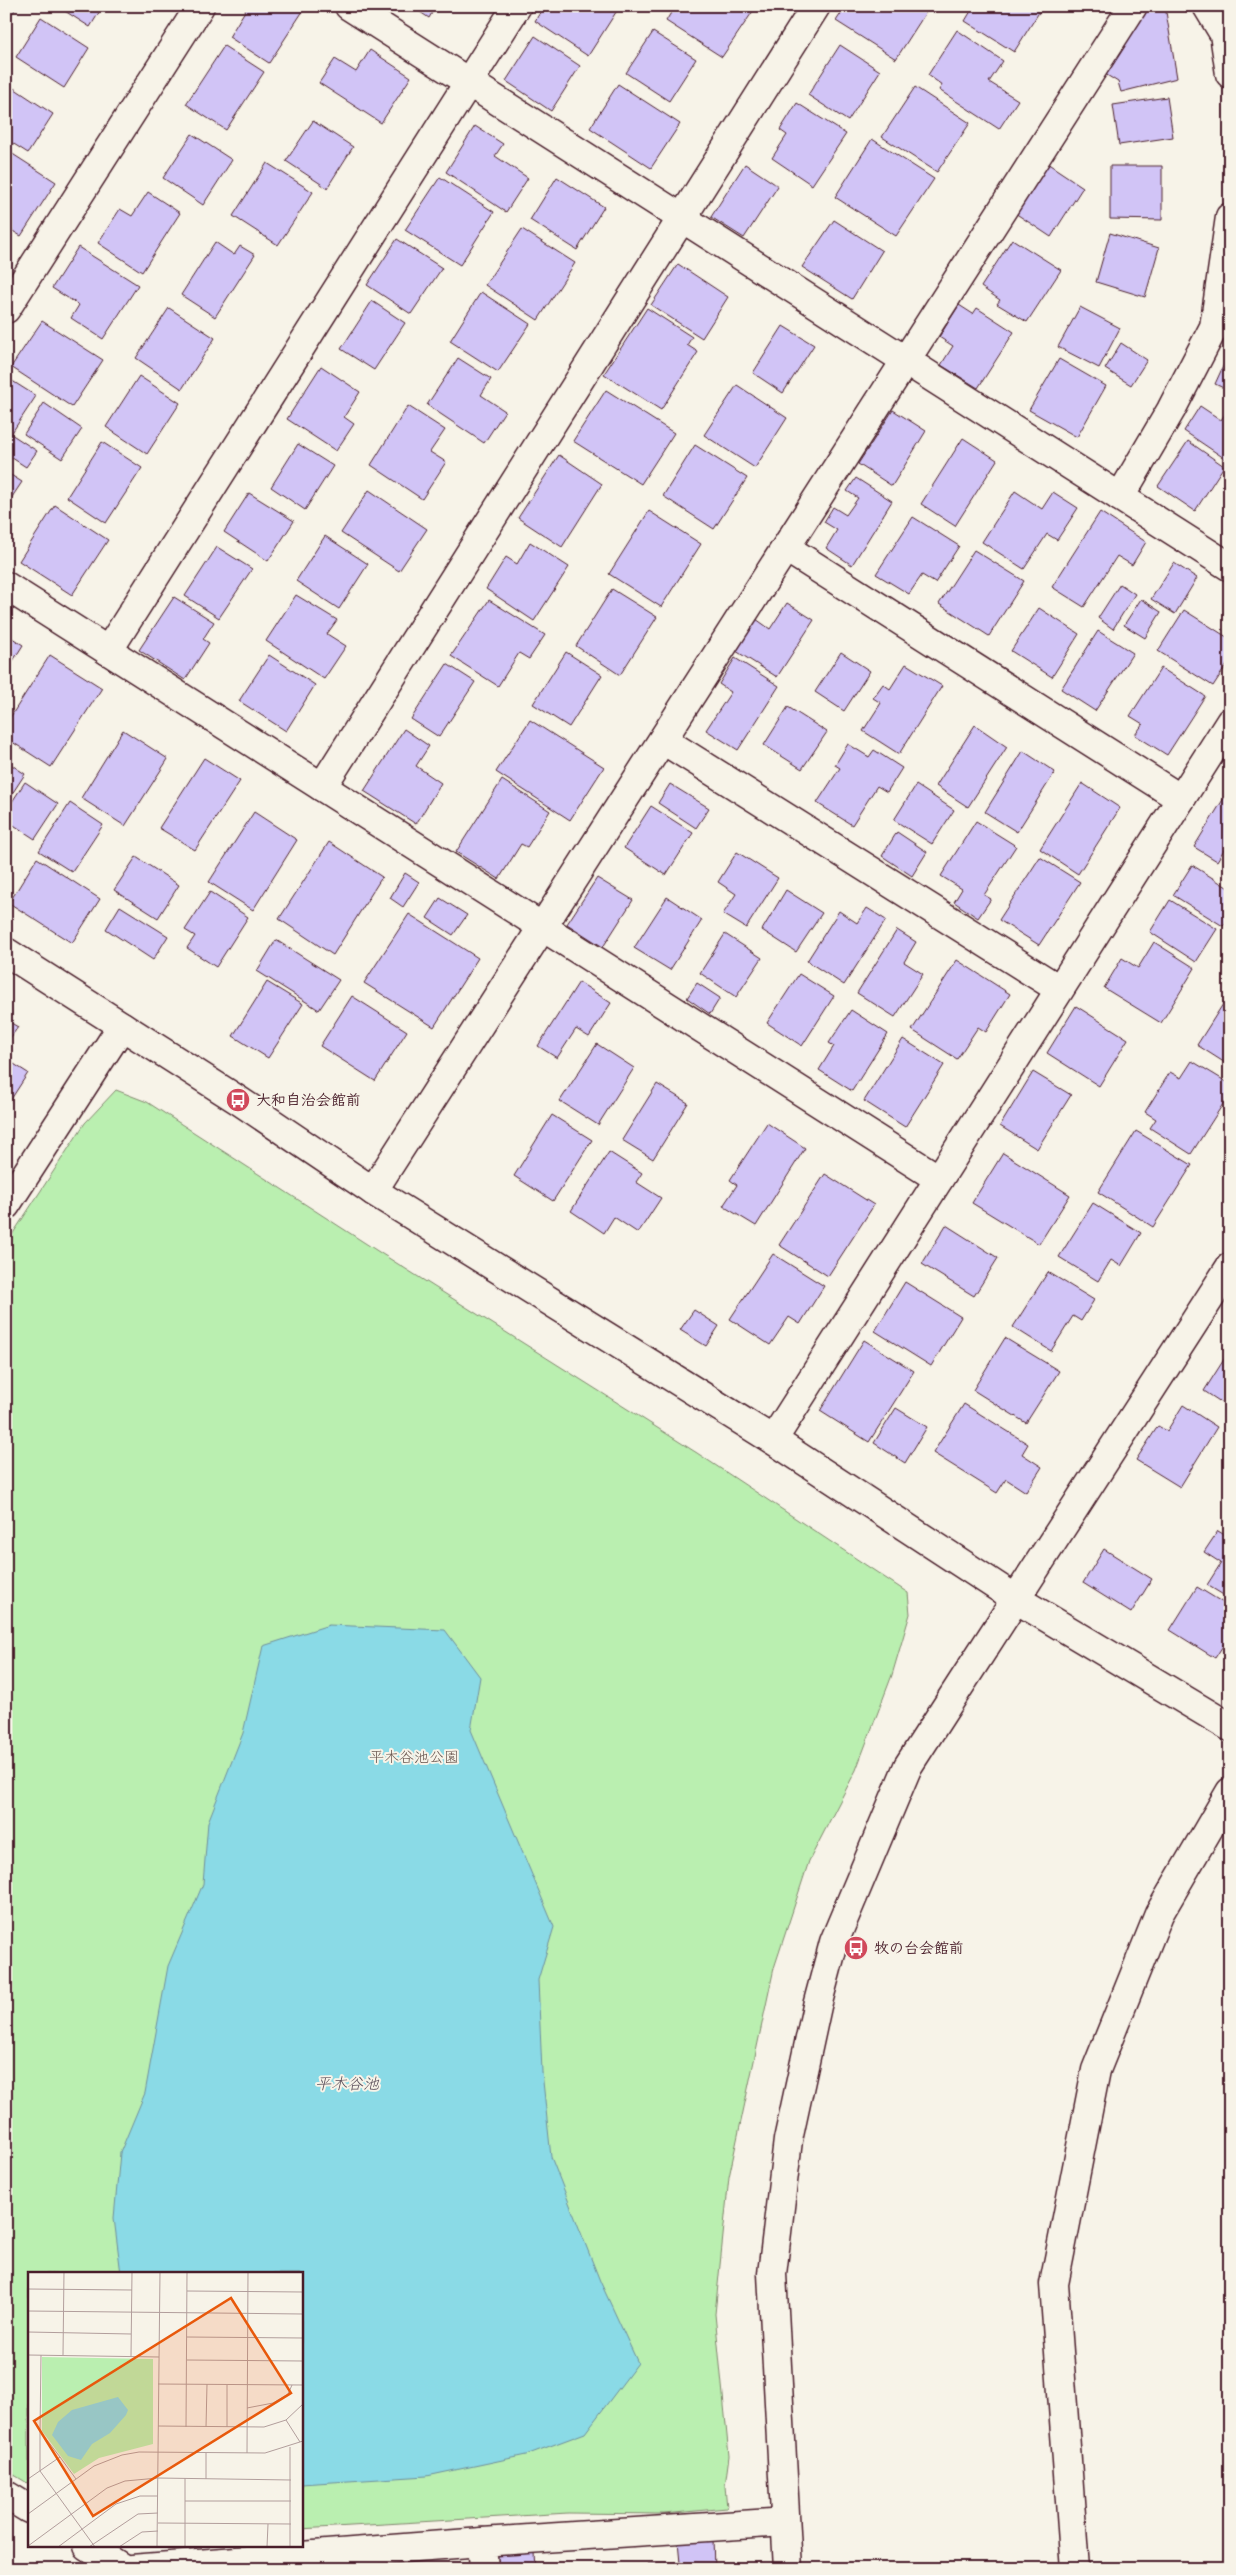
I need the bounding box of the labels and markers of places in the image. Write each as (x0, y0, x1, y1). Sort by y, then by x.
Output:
bus stop icon: 大和自治会館前 (225, 1087, 251, 1113)
place label: 大和自治会館前 (256, 1091, 361, 1109)
bus stop icon: 牧の台会館前 (843, 1935, 869, 1961)
place label: 牧の台会館前 (874, 1939, 964, 1957)

